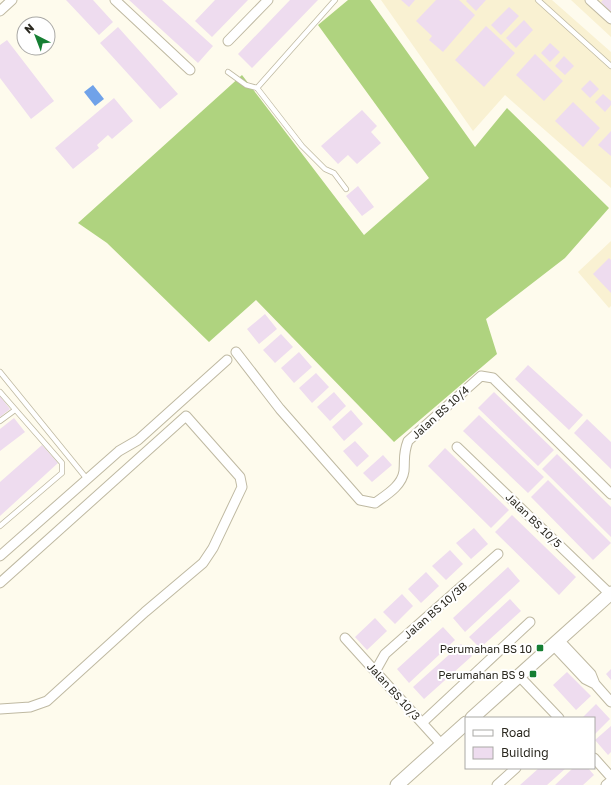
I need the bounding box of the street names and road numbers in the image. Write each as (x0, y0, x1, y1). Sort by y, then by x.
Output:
street label: Jalan BS 10/4 (409, 383, 472, 441)
street label: Jalan BS 10/5 (503, 490, 565, 550)
street label: Jalan BS 10/3B (401, 579, 469, 641)
street label: Jalan BS 10/3 (365, 660, 423, 722)

